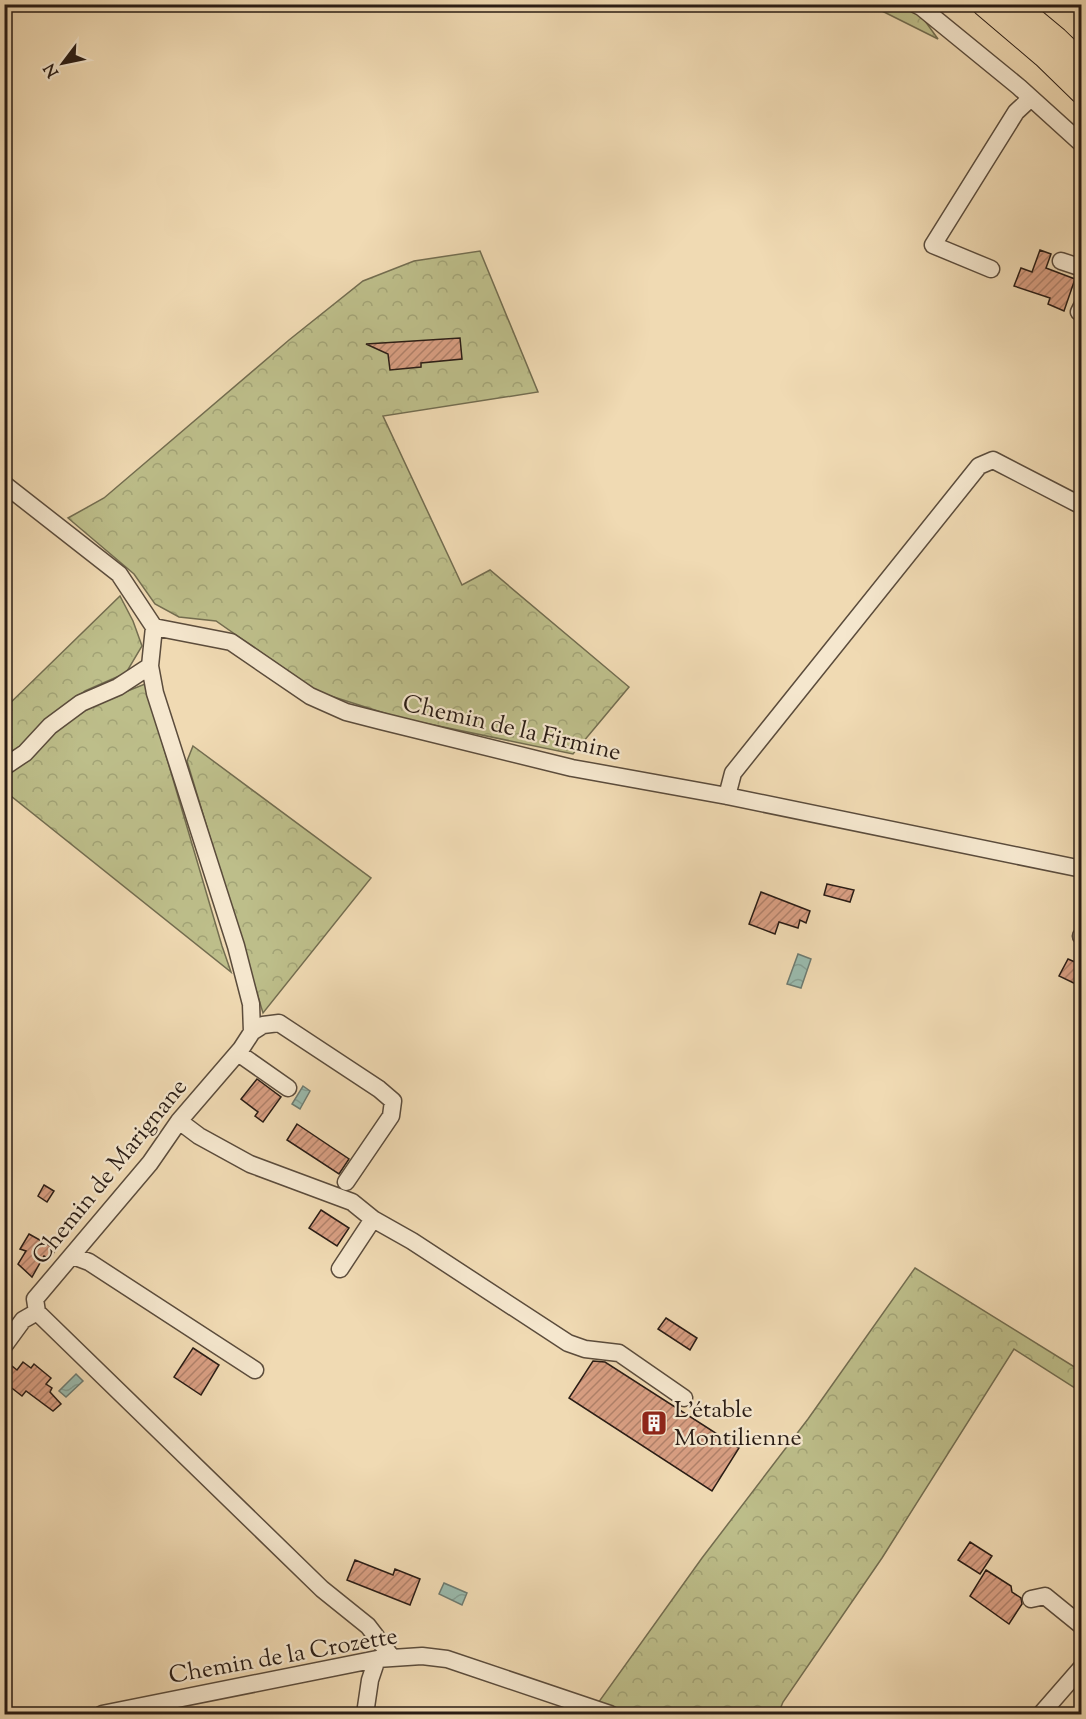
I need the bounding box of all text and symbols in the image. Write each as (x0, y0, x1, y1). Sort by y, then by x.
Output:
north arrow (33, 33, 93, 93)
text: N (39, 58, 66, 81)
street label: Chemin de la Firmine (399, 687, 624, 771)
street label: Chemin de Marignane (25, 1072, 196, 1273)
place label: L'étable Montilienne (674, 1394, 802, 1456)
building icon: L'étable Montilienne (639, 1408, 669, 1438)
street label: Chemin de la Crozette (166, 1620, 400, 1694)

